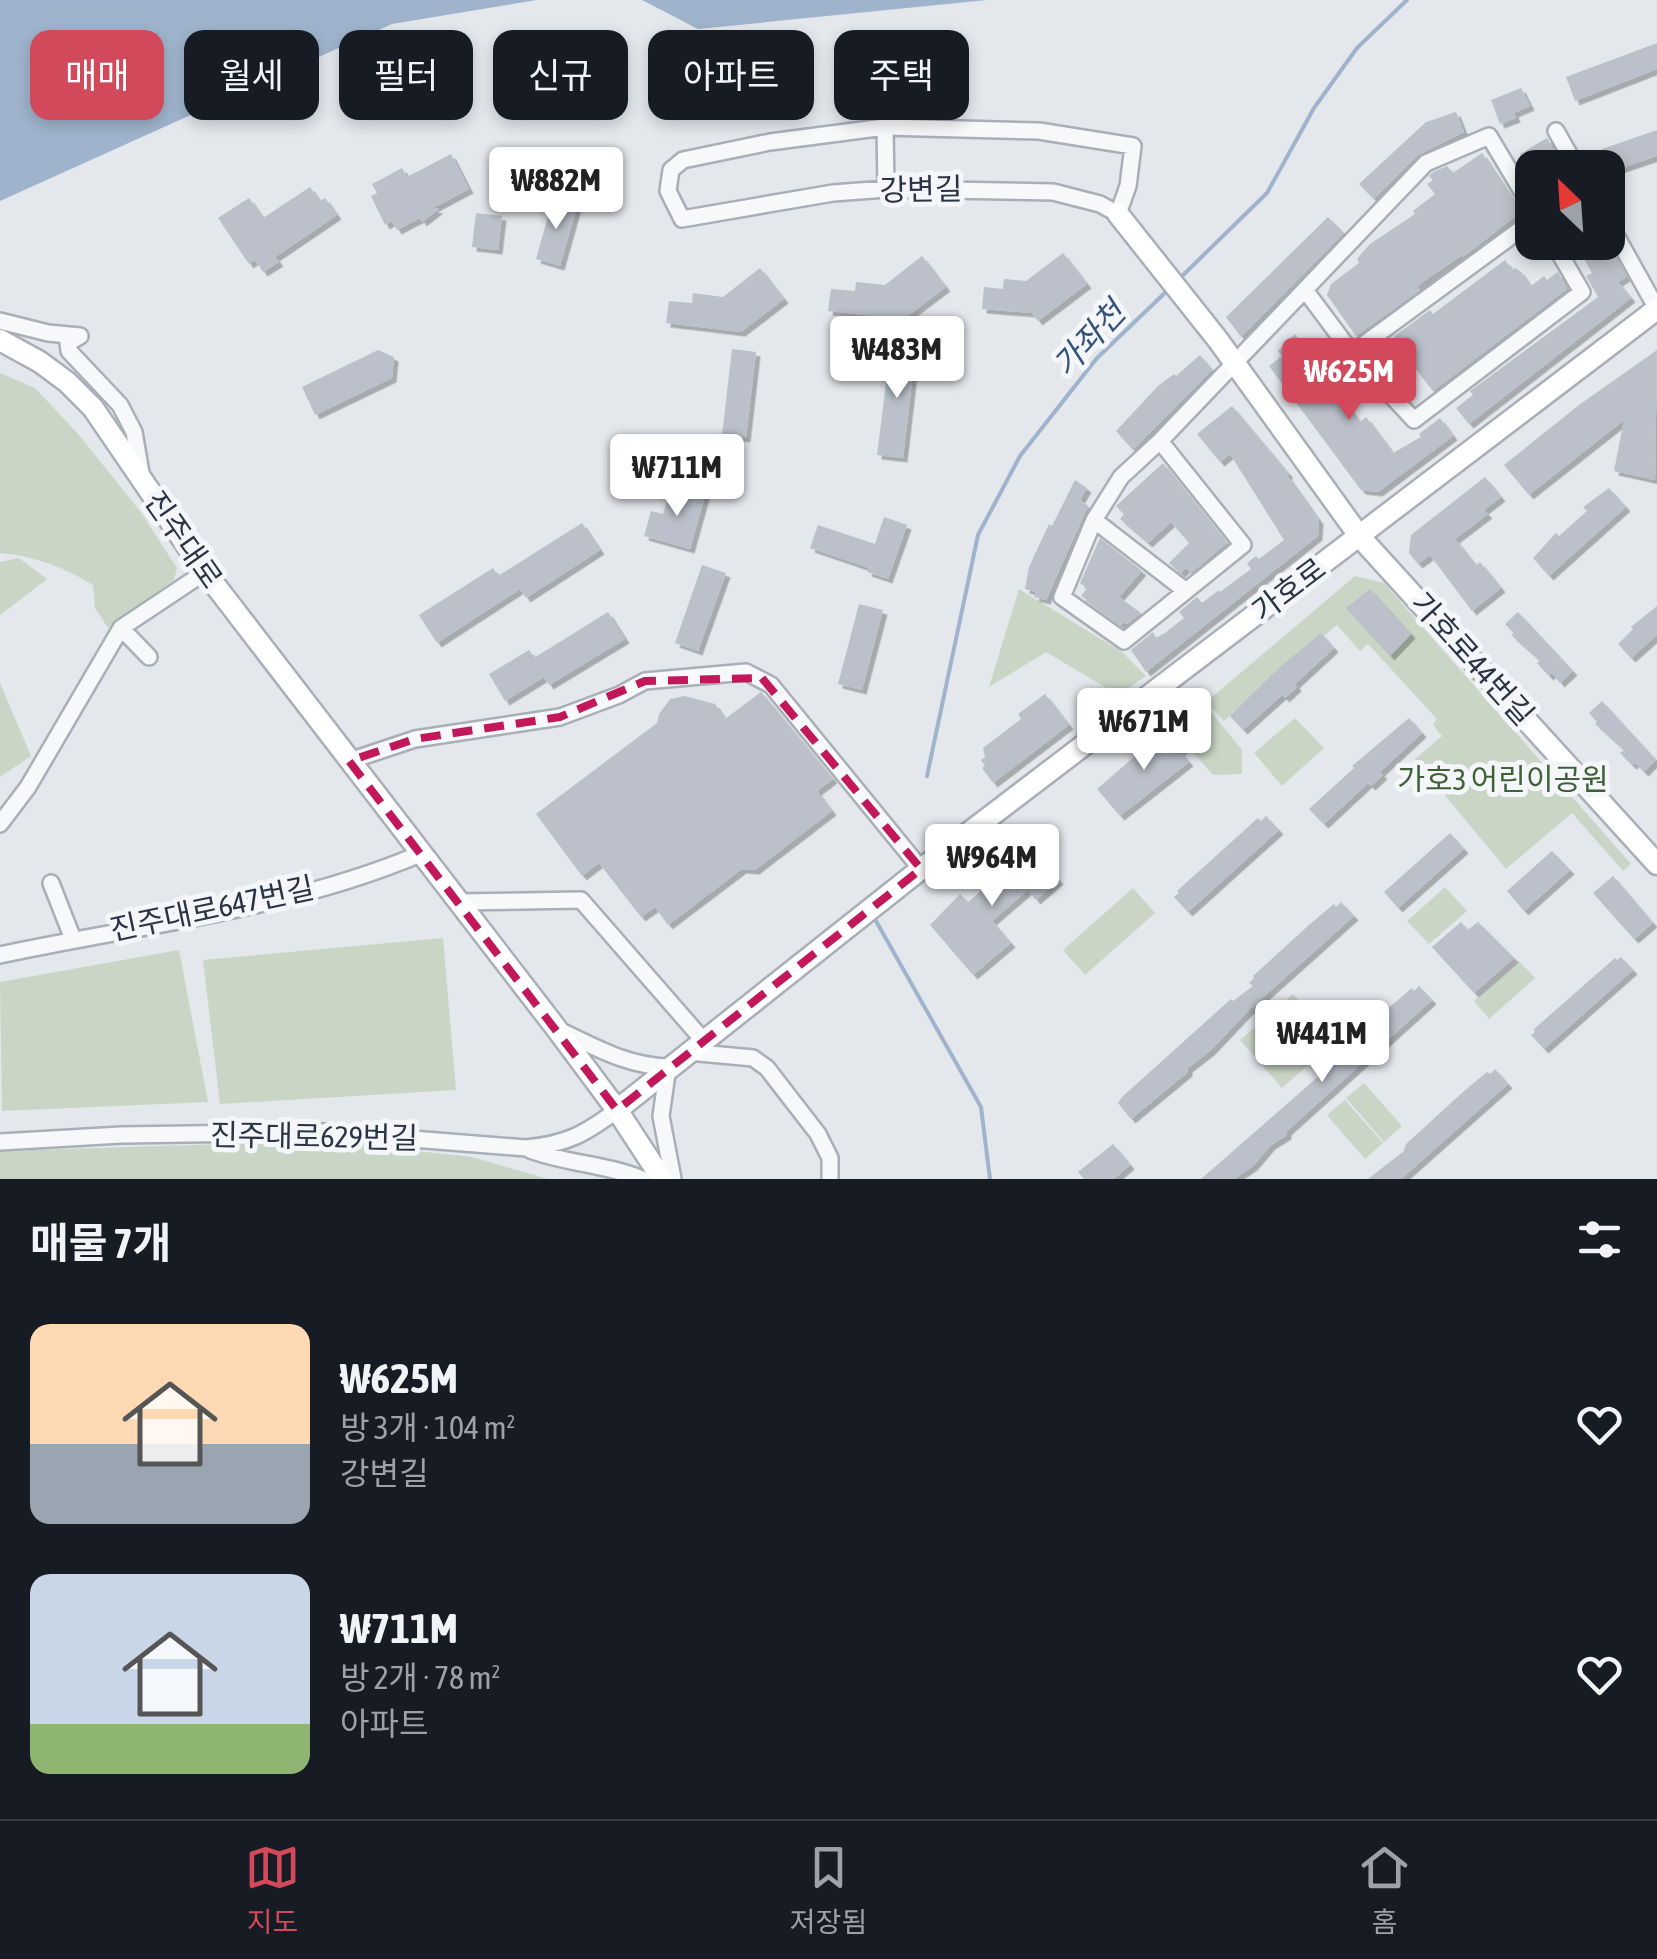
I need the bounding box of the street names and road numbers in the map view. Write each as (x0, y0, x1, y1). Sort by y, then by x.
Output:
street label: 강변길 (879, 171, 963, 207)
street label: 진주대로 (138, 484, 229, 594)
street label: 가호로 (1245, 551, 1332, 628)
street label: 가호로44번길 (1405, 585, 1541, 731)
street label: 진주대로647번길 (107, 870, 317, 946)
street label: 진주대로629번길 (210, 1117, 418, 1155)

